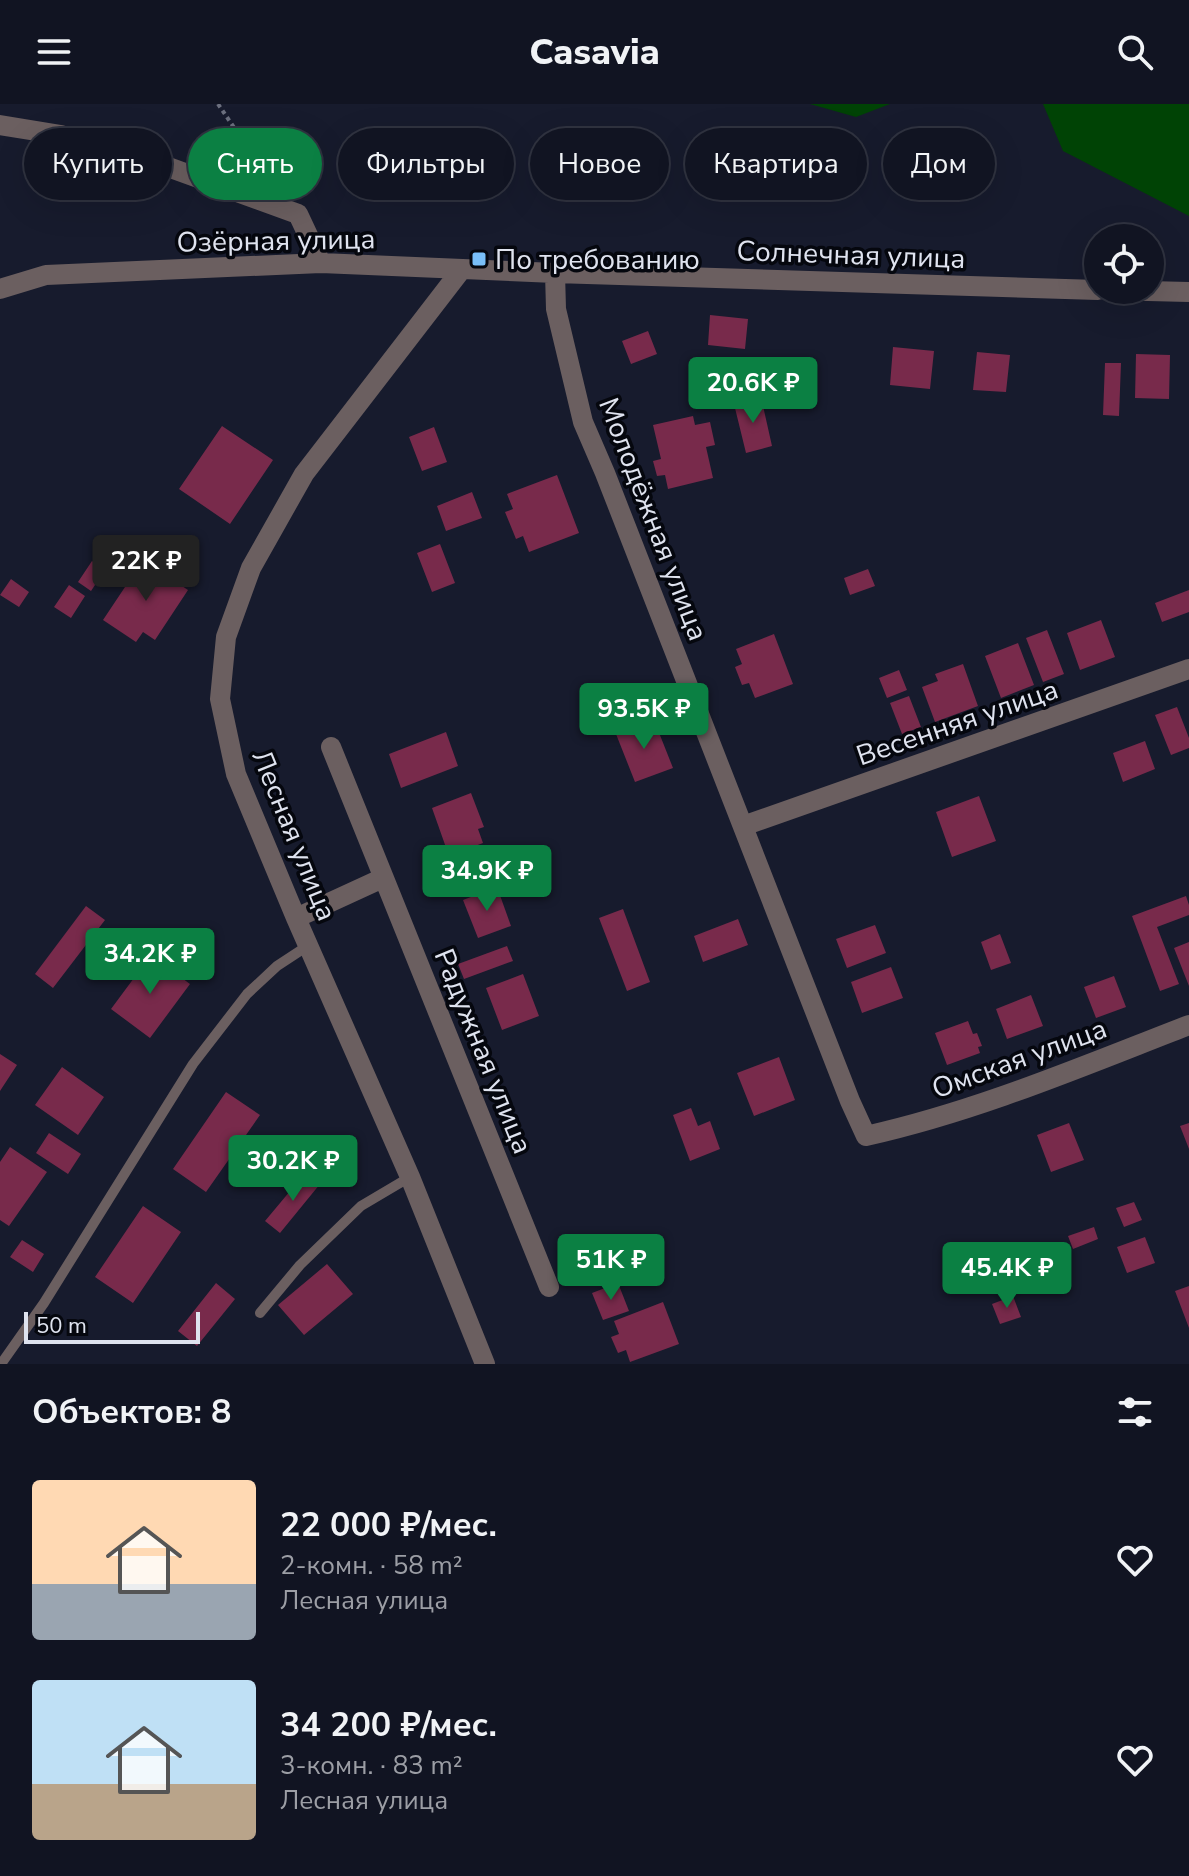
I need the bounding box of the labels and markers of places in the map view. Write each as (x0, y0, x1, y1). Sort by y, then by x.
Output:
place label: По требованию (495, 241, 700, 279)
marker: По требованию (470, 250, 488, 268)
pin: 20.6K ₽ (679, 357, 827, 425)
pin: 22K ₽ (90, 535, 202, 603)
pin: 93.5K ₽ (570, 683, 718, 751)
pin: 34.9K ₽ (413, 845, 561, 913)
pin: 34.2K ₽ (76, 928, 224, 996)
pin: 30.2K ₽ (219, 1135, 367, 1203)
pin: 51K ₽ (555, 1234, 667, 1302)
pin: 45.4K ₽ (933, 1242, 1081, 1310)

